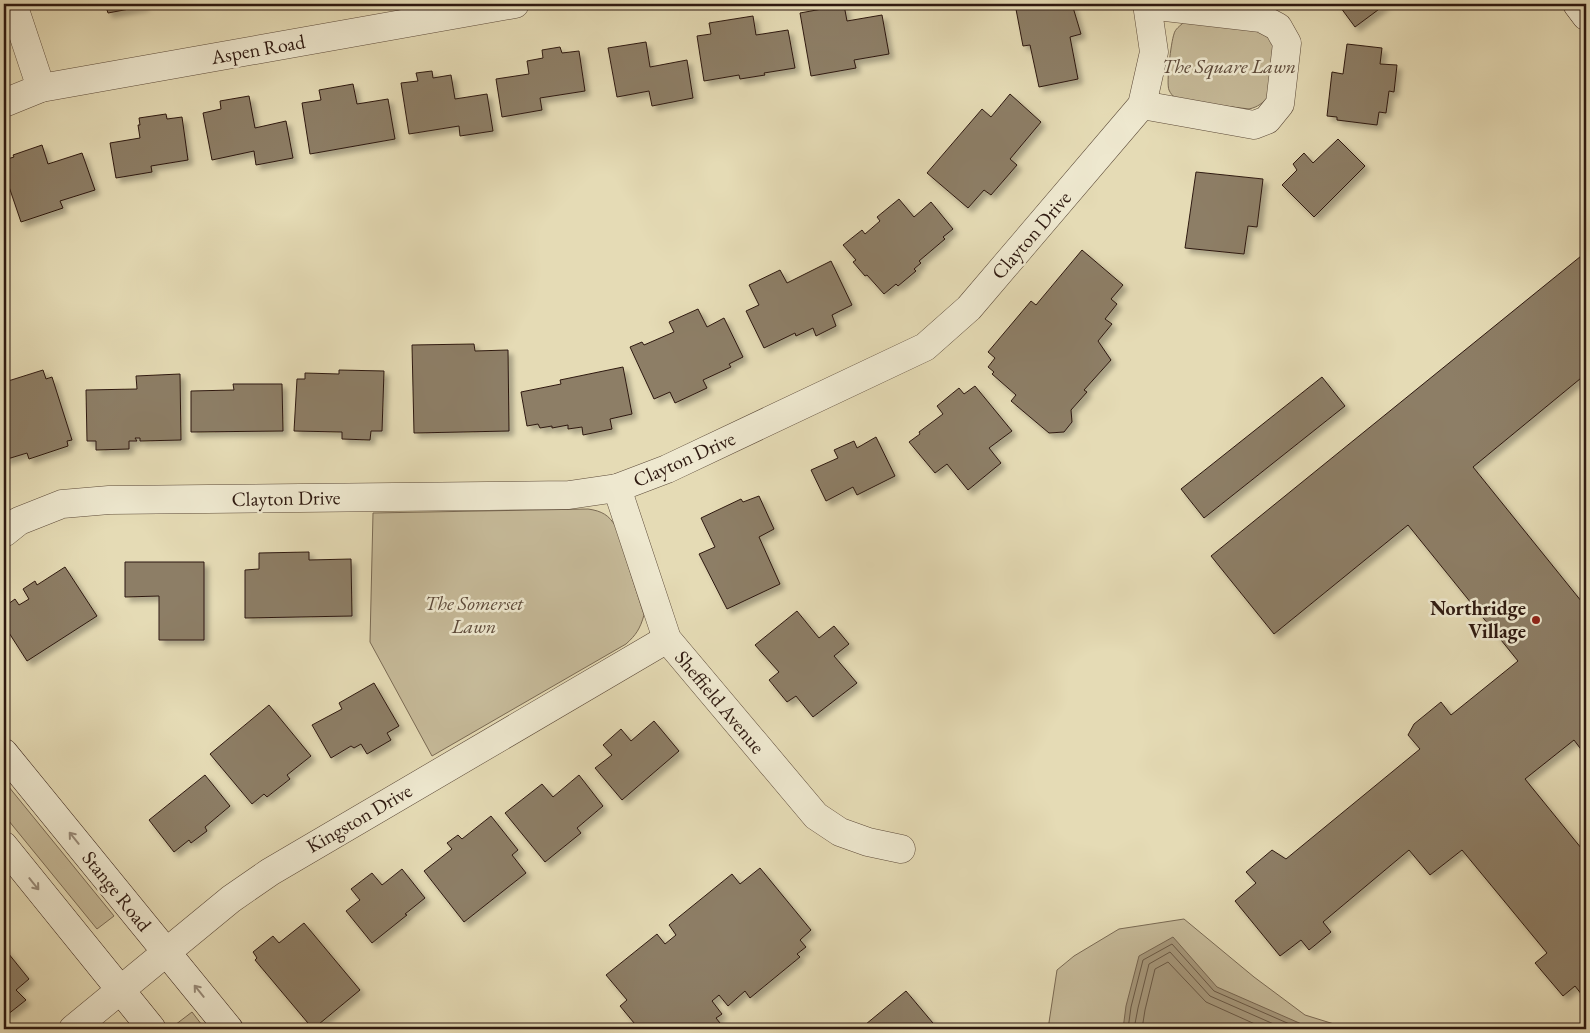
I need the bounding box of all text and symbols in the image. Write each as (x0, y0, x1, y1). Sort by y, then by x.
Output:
street label: Aspen Road (208, 28, 308, 70)
park label: The Square Lawn (1162, 53, 1296, 80)
street label: Clayton Drive (985, 185, 1077, 285)
street label: Clayton Drive (629, 425, 739, 493)
street label: Clayton Drive (231, 484, 341, 512)
park label: The Somerset Lawn (425, 590, 524, 639)
place label: Northridge Village (1430, 595, 1526, 644)
marker: Northridge Village (1530, 614, 1542, 626)
street label: Sheffield Avenue (669, 645, 771, 759)
street label: Kingston Drive (302, 777, 417, 859)
one-way arrow (68, 832, 79, 845)
street label: Stange Road (77, 845, 158, 937)
one-way arrow (29, 877, 40, 890)
one-way arrow (193, 985, 204, 998)

